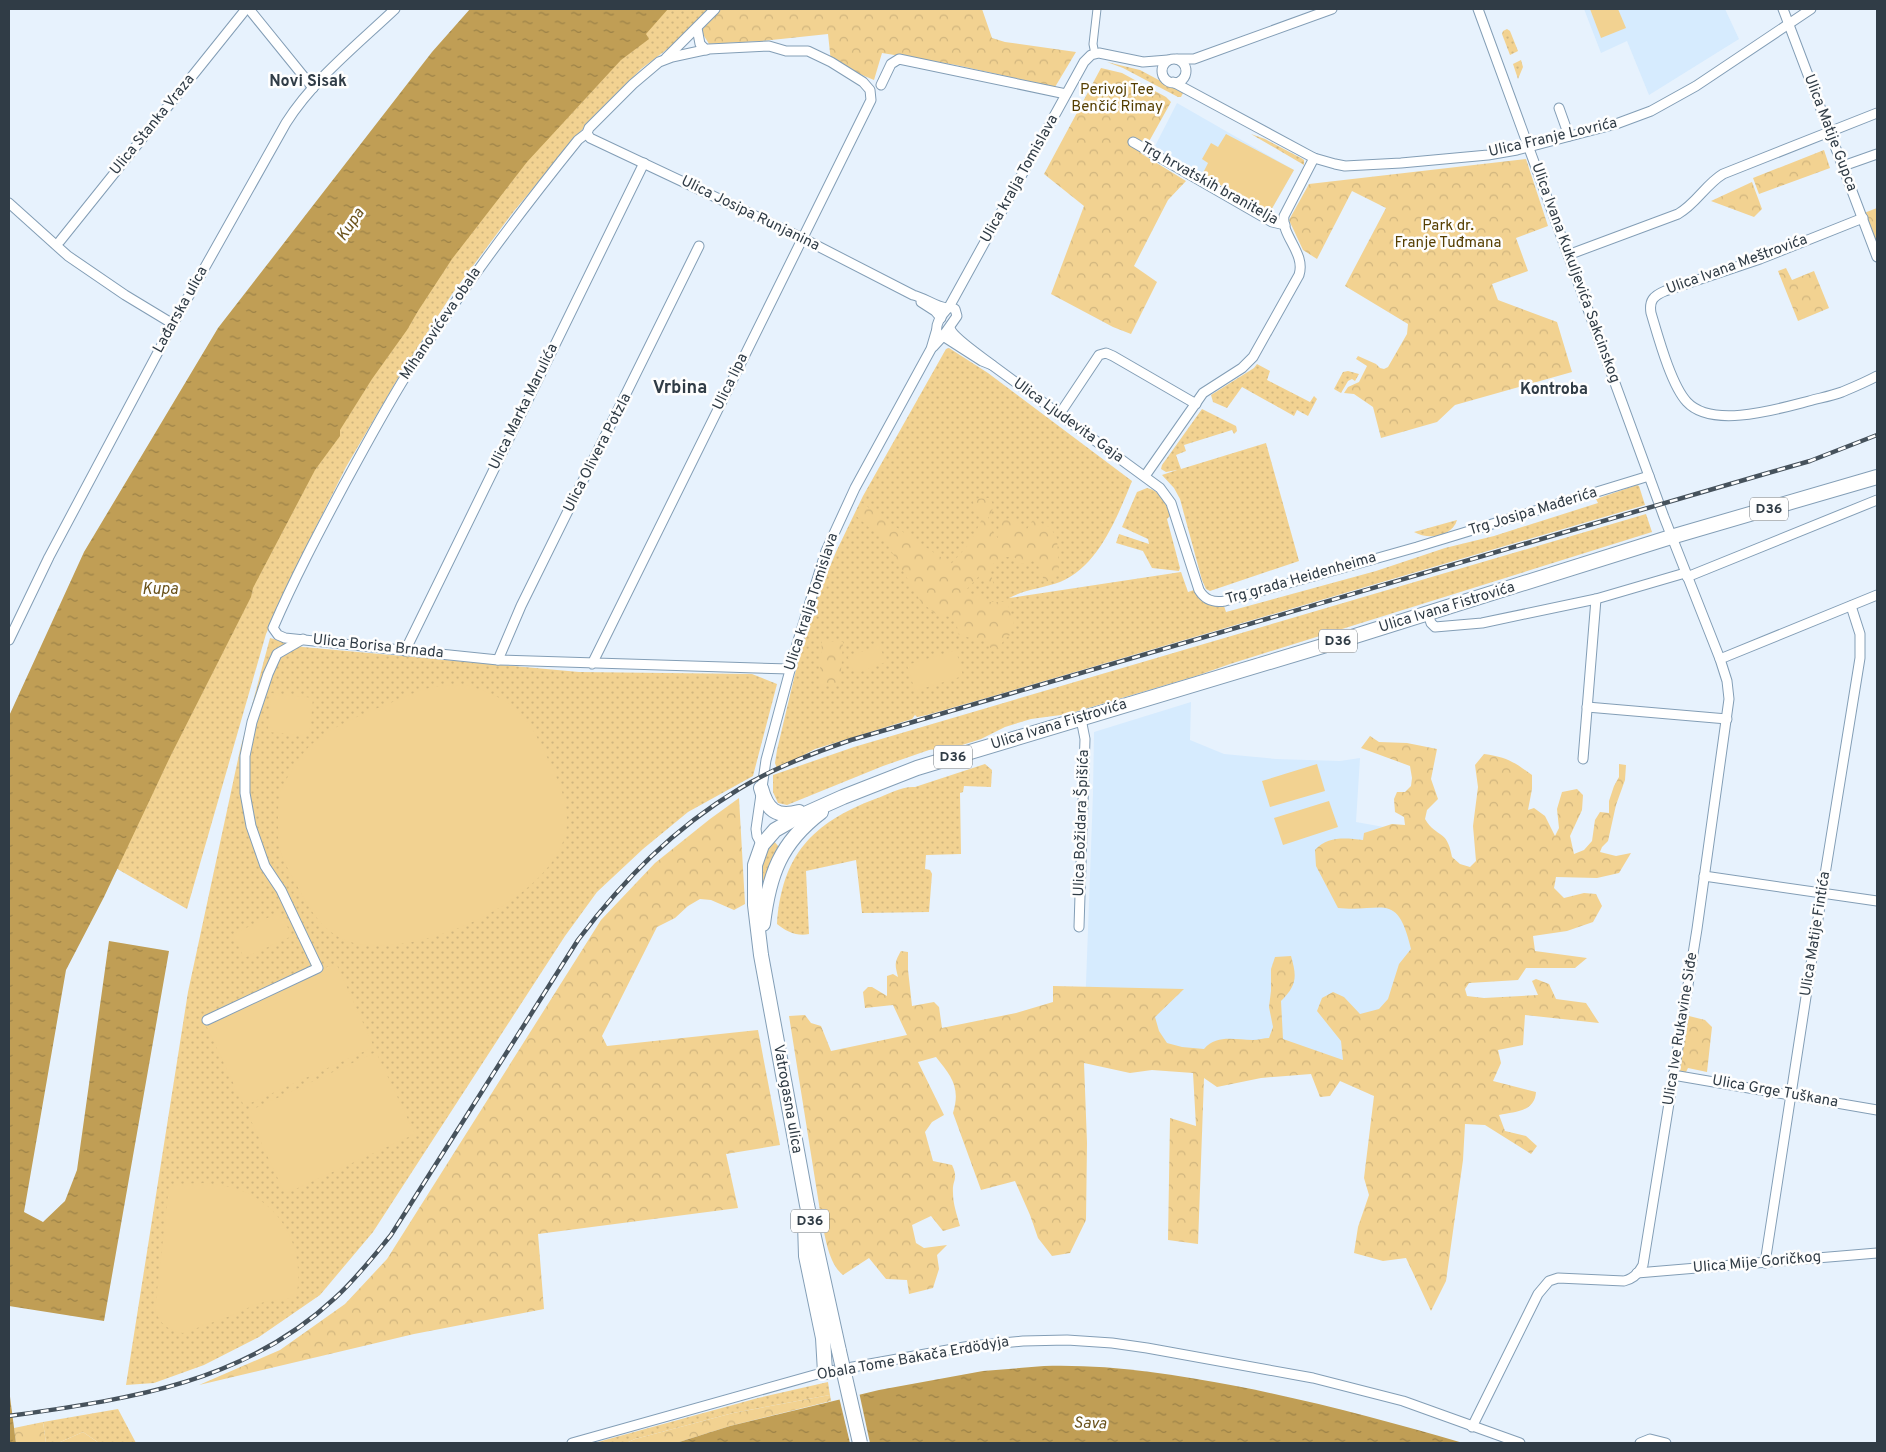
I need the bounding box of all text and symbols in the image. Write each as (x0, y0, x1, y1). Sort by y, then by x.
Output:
street label: Ulica Stanka Vraza (107, 71, 199, 179)
district label: Novi Sisak (269, 72, 347, 92)
street label: Ulica Matije Gupca (1799, 72, 1861, 194)
park label: Perivoj Tee Benčić Rimay (1071, 81, 1163, 117)
street label: Ulica kralja Tomislava (977, 112, 1063, 246)
street label: Ulica Franje Lovrića (1487, 114, 1619, 162)
street label: Trg hrvatskih branitelja (1137, 138, 1281, 230)
street label: Ulica Ivana Kukuljevića Sakcinskog (1526, 160, 1624, 386)
street label: Ulica Josipa Runjanina (678, 172, 822, 256)
water label: Kupa (333, 204, 370, 245)
park label: Park dr. Franje Tuđmana (1395, 217, 1501, 253)
street label: Ulica Ivana Meštrovića (1664, 231, 1810, 299)
street label: Lađarska ulica (149, 263, 213, 357)
street label: Mihanovićeva obala (396, 264, 486, 384)
street label: Ulica Marka Marulića (485, 341, 563, 473)
street label: Ulica lipa (709, 350, 753, 414)
street label: Ulica Ljudevita Gaja (1009, 374, 1127, 468)
district label: Vrbina (653, 377, 707, 400)
district label: Kontroba (1520, 380, 1588, 400)
street label: Ulica Olivera Potzla (560, 390, 636, 516)
street label: Trg Josipa Mađerića (1466, 483, 1600, 541)
road number: D36 (1750, 498, 1788, 520)
street label: Ulica kralja Tomislava (781, 531, 843, 673)
street label: Trg grada Heidenheima (1224, 548, 1378, 610)
street label: Ulica Ivana Fistrovića (1377, 578, 1517, 638)
water label: Kupa (142, 580, 179, 600)
road number: D36 (1319, 630, 1357, 652)
street label: Ulica Borisa Brnada (312, 631, 444, 663)
street label: Ulica Ivana Fistrovića (989, 695, 1129, 755)
road number: D36 (934, 746, 972, 769)
street label: Ulica Božidara Špišića (1068, 749, 1094, 897)
street label: Ulica Matije Fintića (1797, 870, 1835, 998)
street label: Ulica Ive Rukavine Siđe (1659, 951, 1703, 1107)
street label: Vatrogasna ulica (768, 1043, 806, 1155)
street label: Ulica Grge Tuškana (1710, 1072, 1840, 1112)
road number: D36 (791, 1210, 829, 1232)
street label: Ulica Mije Goričkog (1692, 1248, 1822, 1278)
street label: Obala Tome Bakača Erdödyja (816, 1333, 1010, 1385)
water label: Sava (1073, 1413, 1108, 1435)

